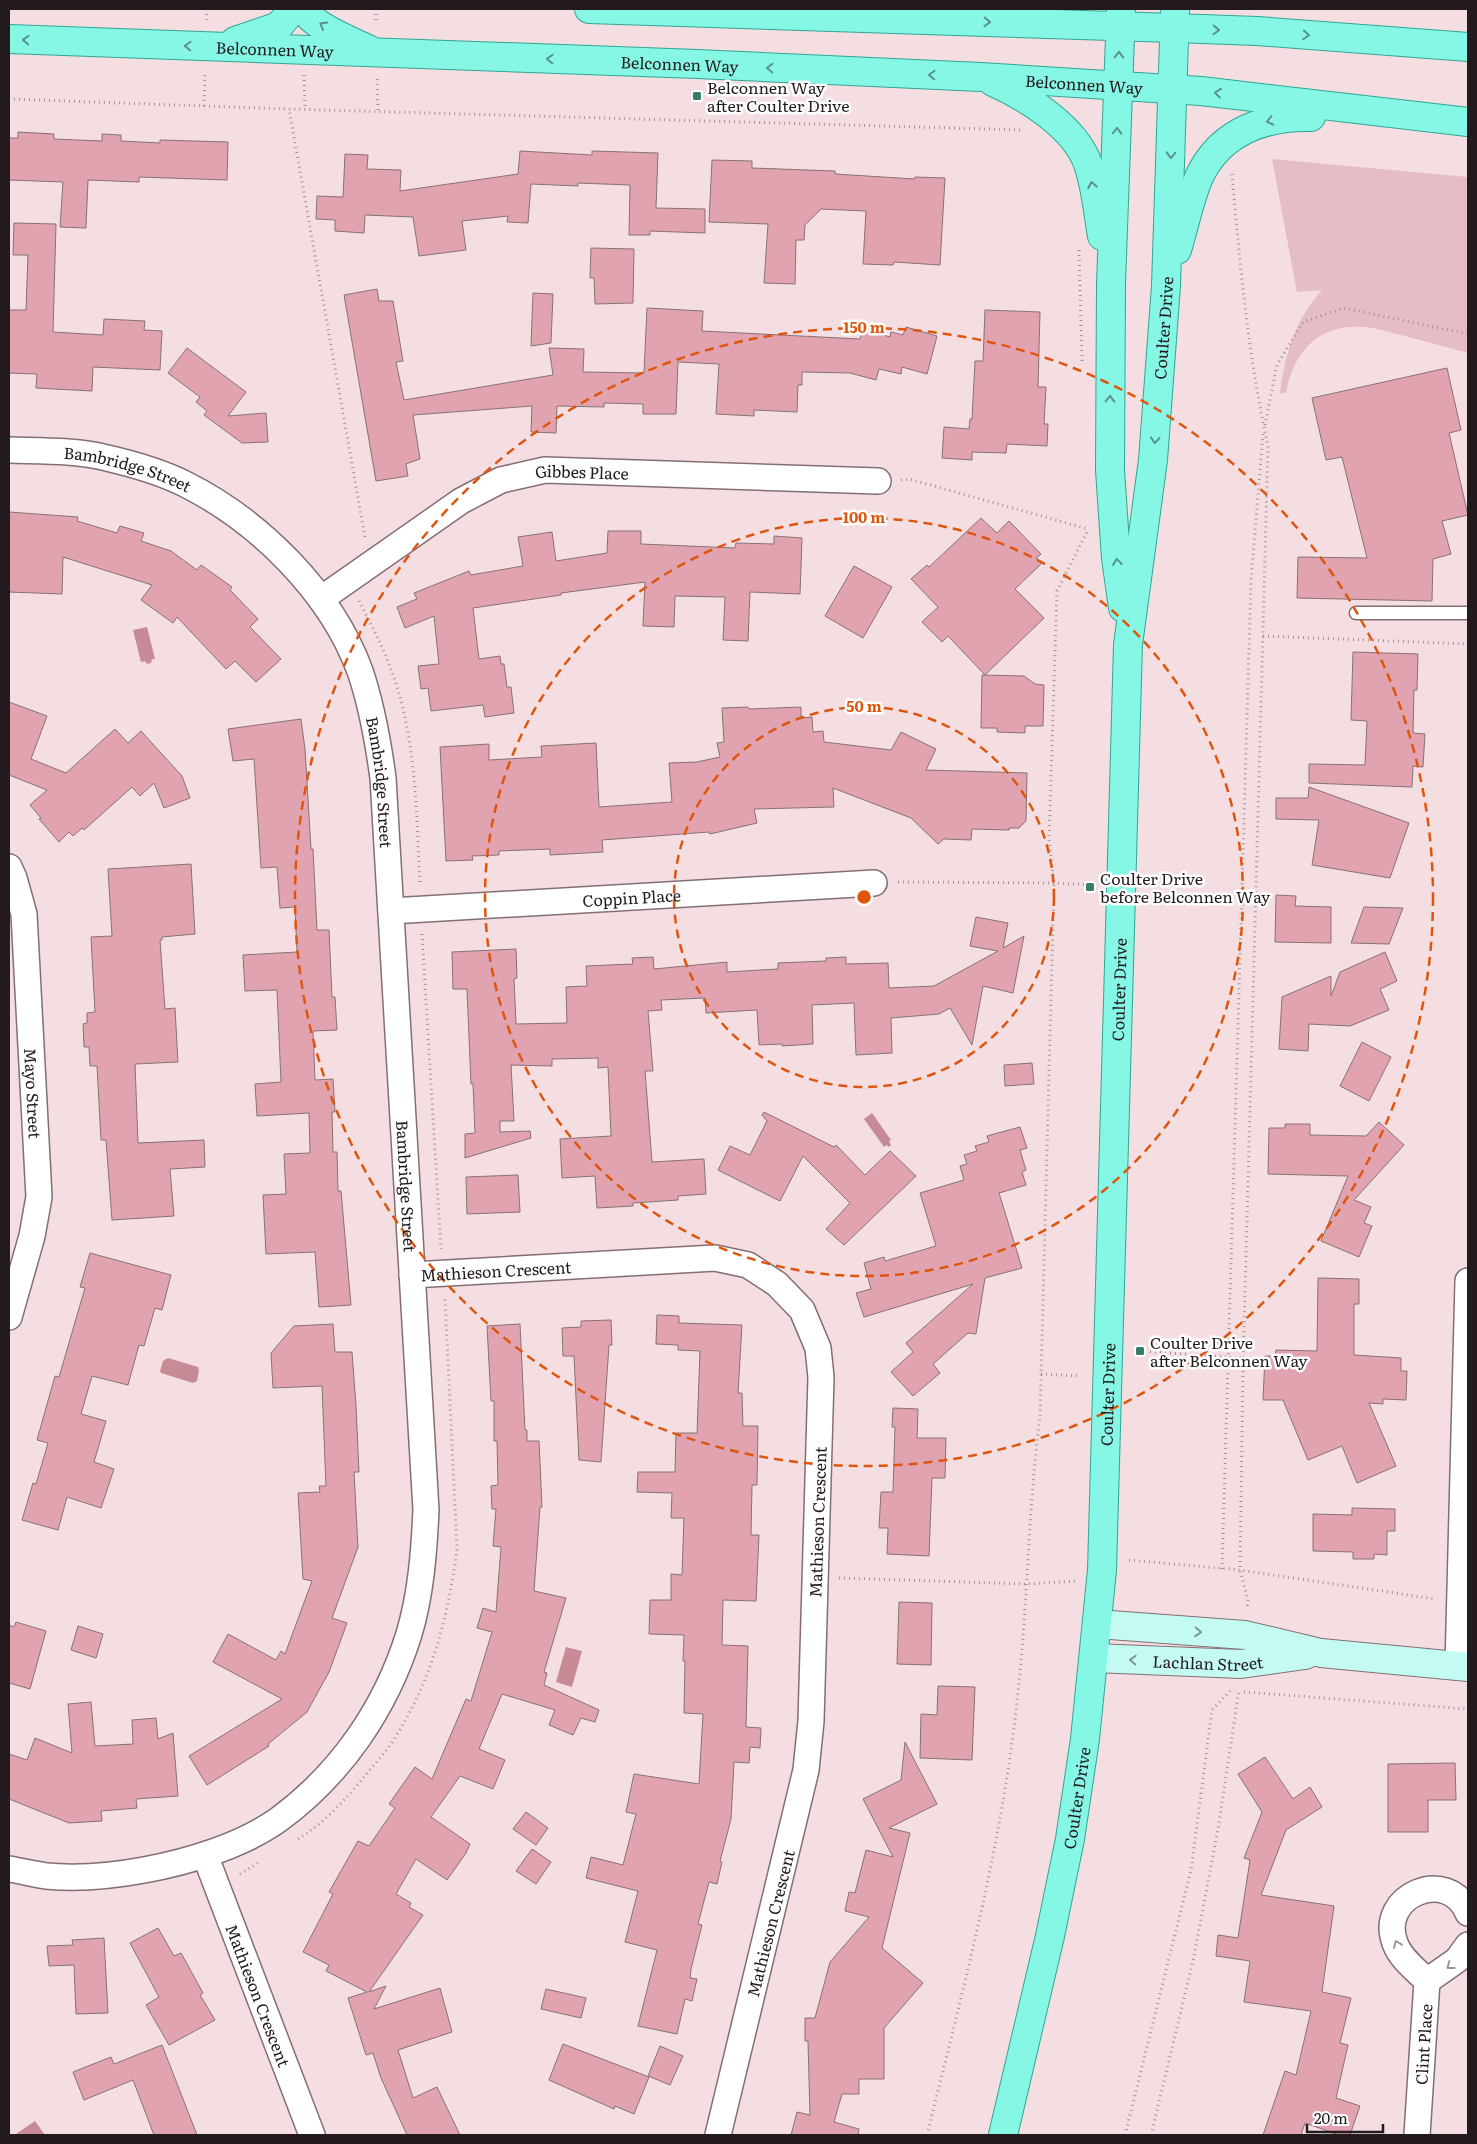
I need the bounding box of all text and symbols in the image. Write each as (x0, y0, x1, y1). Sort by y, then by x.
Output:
one-way arrow (983, 16, 991, 27)
one-way arrow (319, 21, 328, 31)
one-way arrow (1212, 25, 1220, 35)
one-way arrow (1302, 29, 1310, 40)
one-way arrow (21, 34, 29, 45)
street label: Belconnen Way (215, 35, 335, 63)
one-way arrow (184, 40, 192, 51)
street label: Belconnen Way (620, 49, 740, 78)
one-way arrow (1114, 51, 1124, 58)
one-way arrow (545, 54, 553, 65)
one-way arrow (765, 62, 773, 73)
street label: Belconnen Way (1024, 68, 1144, 99)
one-way arrow (928, 70, 936, 80)
place label: Belconnen Way after Coulter Drive (707, 75, 850, 117)
one-way arrow (1214, 88, 1222, 99)
marker: Belconnen Way after Coulter Drive (691, 90, 703, 102)
one-way arrow (1265, 115, 1274, 126)
one-way arrow (1111, 126, 1122, 134)
one-way arrow (1166, 151, 1177, 159)
one-way arrow (1088, 181, 1098, 189)
street label: Coulter Drive (1147, 276, 1178, 380)
text: 150 m (843, 315, 885, 338)
one-way arrow (1105, 395, 1115, 403)
one-way arrow (1149, 436, 1160, 444)
street label: Bambridge Street (63, 440, 196, 498)
street label: Gibbes Place (532, 458, 629, 485)
text: 100 m (843, 505, 885, 528)
one-way arrow (1112, 557, 1123, 565)
text: 50 m (846, 694, 882, 717)
street label: Bambridge Street (361, 714, 399, 849)
place label: Coulter Drive before Belconnen Way (1100, 866, 1271, 908)
marker: Coulter Drive before Belconnen Way (1084, 881, 1096, 893)
street label: Coppin Place (582, 882, 682, 912)
centre of rings (855, 888, 873, 906)
street label: Coulter Drive (1105, 938, 1132, 1042)
street label: Mayo Street (19, 1047, 48, 1140)
street label: Bambridge Street (391, 1119, 423, 1253)
street label: Mathieson Crescent (420, 1254, 573, 1287)
place label: Coulter Drive after Belconnen Way (1150, 1330, 1308, 1372)
street label: Coulter Drive (1093, 1343, 1120, 1446)
marker: Coulter Drive after Belconnen Way (1134, 1345, 1146, 1357)
street label: Mathieson Crescent (802, 1446, 832, 1598)
one-way arrow (1194, 1626, 1202, 1637)
street label: Lachlan Street (1152, 1648, 1265, 1676)
one-way arrow (1129, 1654, 1137, 1665)
street label: Coulter Drive (1056, 1745, 1096, 1851)
street label: Mathieson Crescent (740, 1846, 800, 1999)
street label: Mathieson Crescent (220, 1920, 297, 2071)
one-way arrow (1392, 1940, 1403, 1949)
one-way arrow (1447, 1960, 1456, 1968)
street label: Clint Place (1408, 2003, 1438, 2086)
scale bar (1307, 2102, 1383, 2134)
text: 20 m (1314, 2106, 1348, 2129)

